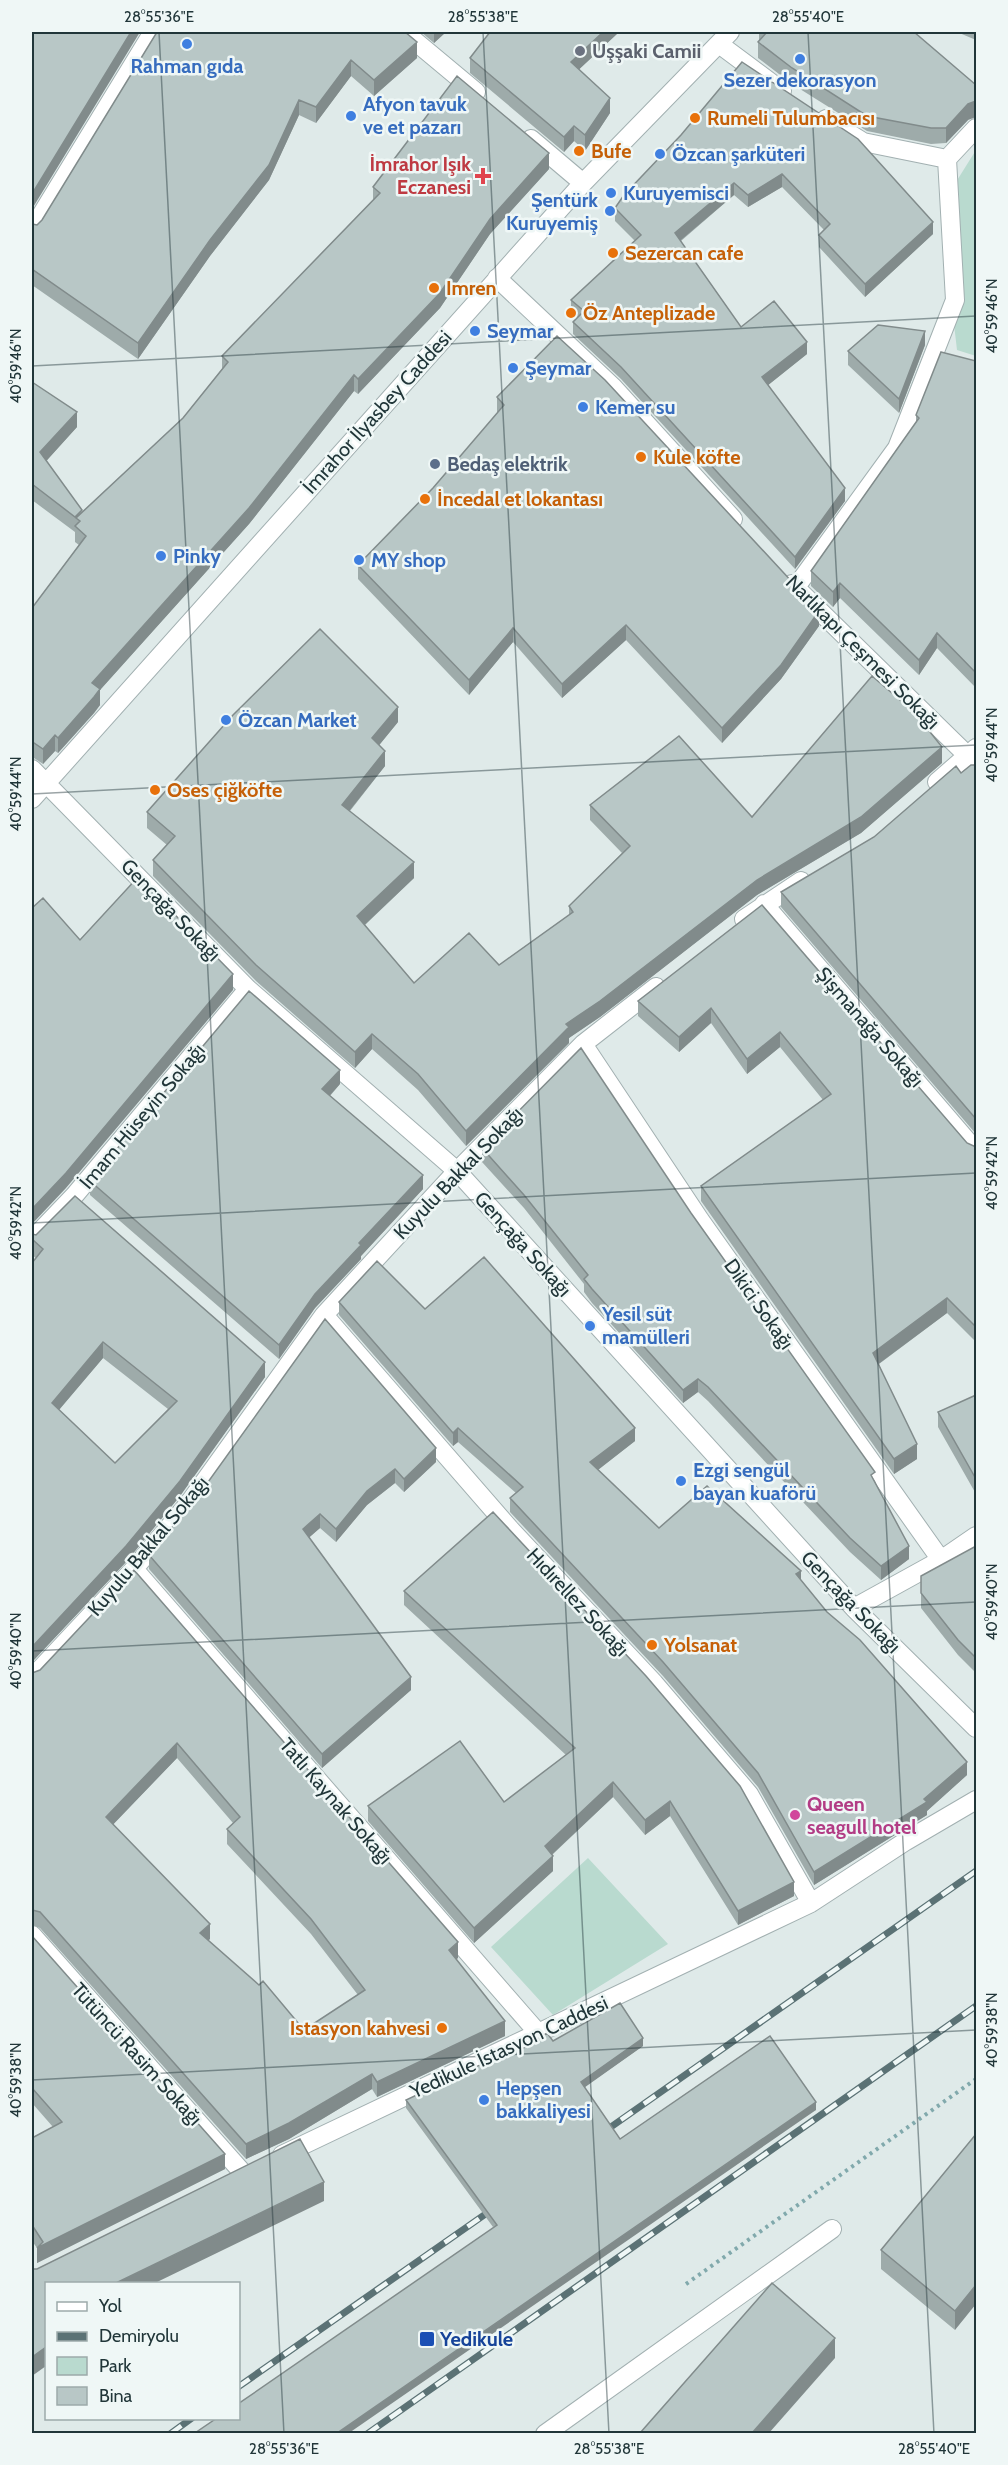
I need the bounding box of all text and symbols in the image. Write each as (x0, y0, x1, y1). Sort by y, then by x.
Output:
text: 28°55'36"E (124, 8, 194, 26)
text: 28°55'38"E (448, 8, 518, 26)
text: 28°55'40"E (772, 8, 844, 26)
marker: Rahman gıda (180, 37, 194, 51)
place label: Uşşaki Camii (592, 39, 701, 63)
marker: Uşşaki Camii (573, 44, 587, 58)
marker: Sezer dekorasyon (793, 52, 807, 66)
place label: Rahman gıda (131, 54, 244, 78)
place label: Sezer dekorasyon (724, 68, 876, 92)
place label: Afyon tavuk ve et pazarı (363, 92, 467, 139)
place label: Rumeli Tulumbacısı (707, 106, 875, 130)
marker: Afyon tavuk ve et pazarı (344, 109, 358, 123)
marker: Rumeli Tulumbacısı (688, 111, 702, 125)
place label: Bufe (591, 139, 631, 163)
place label: Özcan şarküteri (672, 142, 805, 166)
marker: Bufe (572, 144, 586, 158)
marker: Özcan şarküteri (653, 147, 667, 161)
place label: İmrahor Işık Eczanesi (369, 152, 471, 199)
marker: İmrahor Işık Eczanesi (476, 169, 490, 183)
place label: Kuruyemisci (623, 181, 729, 205)
marker: Kuruyemisci (604, 186, 618, 200)
place label: Şentürk Kuruyemiş (506, 188, 598, 235)
marker: Şentürk Kuruyemiş (603, 204, 617, 218)
place label: Sezercan cafe (625, 241, 743, 265)
marker: Sezercan cafe (606, 246, 620, 260)
place label: Imren (446, 276, 497, 300)
text: 40°59'46"N (983, 278, 1001, 354)
marker: Imren (427, 281, 441, 295)
place label: Öz Anteplizade (583, 301, 715, 325)
marker: Öz Anteplizade (564, 306, 578, 320)
place label: Seymar (487, 319, 554, 343)
marker: Seymar (468, 324, 482, 338)
street label: İmrahor İlyasbey Caddesi (297, 325, 457, 499)
text: 40°59'46"N (7, 328, 25, 404)
place label: Şeymar (525, 356, 592, 380)
marker: Şeymar (506, 361, 520, 375)
place label: Kemer su (595, 395, 675, 419)
marker: Kemer su (576, 400, 590, 414)
place label: Kule köfte (653, 445, 740, 469)
marker: Kule köfte (634, 450, 648, 464)
place label: Bedaş elektrik (447, 452, 568, 476)
marker: Bedaş elektrik (428, 457, 442, 471)
place label: İncedal et lokantası (437, 487, 603, 511)
marker: İncedal et lokantası (418, 492, 432, 506)
place label: Pinky (173, 544, 221, 568)
place label: MY shop (371, 548, 446, 572)
marker: Pinky (154, 549, 168, 563)
marker: MY shop (352, 553, 366, 567)
street label: Narlıkapı Çeşmesi Sokağı (781, 570, 945, 734)
place label: Özcan Market (238, 708, 357, 732)
text: 40°59'44"N (983, 708, 1001, 782)
marker: Özcan Market (219, 713, 233, 727)
text: 40°59'44"N (7, 757, 25, 831)
place label: Oses çiğköfte (167, 778, 282, 802)
marker: Oses çiğköfte (148, 783, 162, 797)
street label: Gençağa Sokağı (116, 854, 226, 966)
street label: Şişmanağa Sokağı (811, 962, 929, 1092)
street label: İmam Hüseyin Sokağı (74, 1038, 210, 1194)
street label: Kuyulu Bakkal Sokağı (389, 1102, 527, 1244)
text: 40°59'42"N (983, 1136, 1001, 1210)
text: 40°59'42"N (7, 1186, 25, 1260)
street label: Gençağa Sokağı (470, 1187, 576, 1301)
street label: Dikici Sokağı (719, 1254, 799, 1354)
place label: Yesil süt mamülleri (601, 1302, 690, 1349)
marker: Yesil süt mamülleri (583, 1319, 597, 1333)
place label: Ezgi sengül bayan kuaförü (693, 1458, 816, 1505)
street label: Kuyulu Bakkal Sokağı (83, 1471, 213, 1621)
marker: Ezgi sengül bayan kuaförü (674, 1474, 688, 1488)
street label: Hıdırellez Sokağı (522, 1543, 634, 1661)
street label: Gençağa Sokağı (796, 1546, 906, 1658)
text: 40°59'40"N (983, 1564, 1001, 1640)
text: 40°59'40"N (7, 1613, 25, 1689)
place label: Yolsanat (663, 1633, 737, 1657)
marker: Yolsanat (645, 1638, 659, 1652)
street label: Tatlı Kaynak Sokağı (275, 1733, 397, 1869)
place label: Queen seagull hotel (807, 1792, 917, 1839)
marker: Queen seagull hotel (788, 1808, 802, 1822)
street label: Tütüncü Rasim Sokağı (67, 1978, 207, 2130)
street label: Yedikule İstasyon Caddesi (405, 1991, 612, 2104)
text: 40°59'38"N (983, 1992, 1001, 2068)
place label: Istasyon kahvesi (290, 2016, 430, 2040)
marker: Istasyon kahvesi (435, 2021, 449, 2035)
text: 40°59'38"N (7, 2042, 25, 2118)
place label: Hepşen bakkaliyesi (496, 2076, 591, 2123)
marker: Hepşen bakkaliyesi (477, 2093, 491, 2107)
legend (45, 2282, 240, 2420)
text: Yol (98, 2295, 123, 2317)
text: Demiryolu (99, 2325, 179, 2347)
place label: Yedikule (439, 2327, 513, 2351)
marker: Yedikule (418, 2330, 436, 2348)
text: Park (99, 2355, 132, 2377)
text: Bina (99, 2385, 133, 2407)
text: 28°55'36"E (249, 2440, 319, 2458)
text: 28°55'38"E (574, 2440, 644, 2458)
text: 28°55'40"E (898, 2440, 970, 2458)

